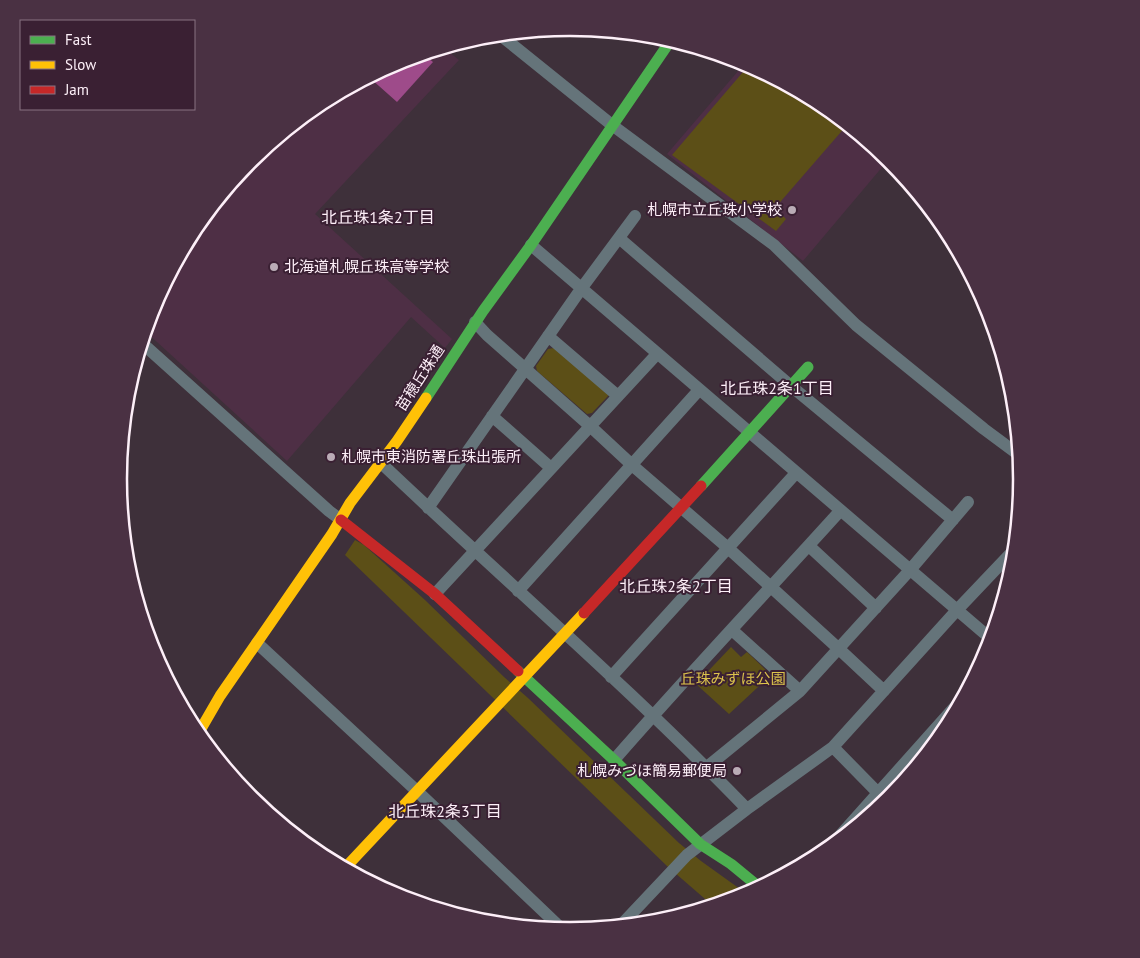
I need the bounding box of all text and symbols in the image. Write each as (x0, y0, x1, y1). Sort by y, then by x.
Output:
legend (20, 20, 195, 110)
text: Fast (65, 30, 92, 49)
text: Slow (65, 55, 96, 74)
text: Jam (64, 80, 89, 99)
place label: 札幌市立丘珠小学校 (647, 200, 782, 219)
marker: 札幌市立丘珠小学校 (786, 204, 798, 216)
district label: 北丘珠1条2丁目 (321, 207, 435, 227)
place label: 北海道札幌丘珠高等学校 (284, 257, 449, 276)
marker: 北海道札幌丘珠高等学校 (268, 261, 280, 273)
street label: 苗穂丘珠通 (391, 341, 448, 414)
district label: 北丘珠2条1丁目 (720, 378, 834, 398)
place label: 札幌市東消防署丘珠出張所 (341, 447, 521, 466)
marker: 札幌市東消防署丘珠出張所 (325, 451, 337, 463)
district label: 北丘珠2条2丁目 (619, 576, 733, 596)
park label: 丘珠みずほ公園 (680, 669, 786, 688)
place label: 札幌みづほ簡易郵便局 (577, 761, 727, 780)
marker: 札幌みづほ簡易郵便局 (731, 765, 743, 777)
district label: 北丘珠2条3丁目 (388, 801, 502, 821)

